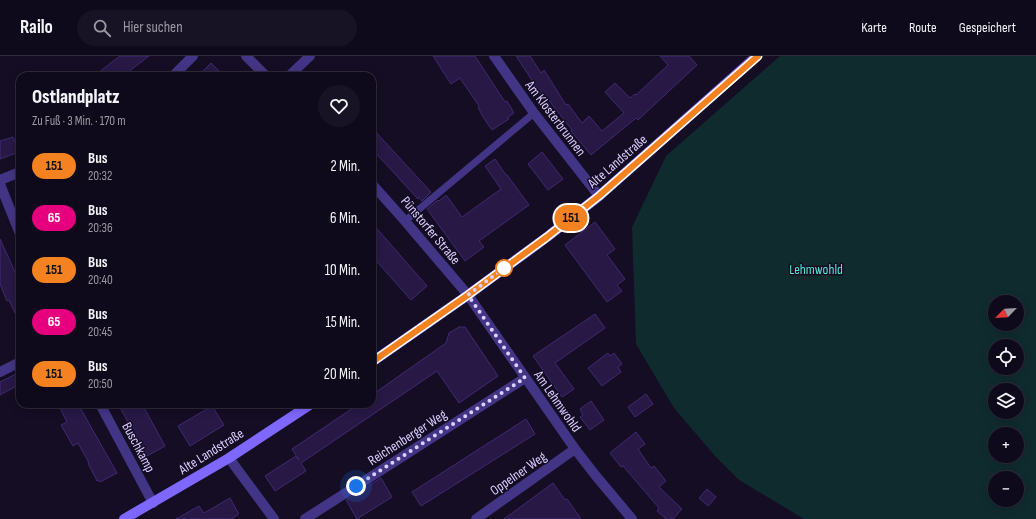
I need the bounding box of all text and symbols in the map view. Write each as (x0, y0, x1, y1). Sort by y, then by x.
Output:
search box (77, 10, 357, 46)
text: Railo (20, 16, 53, 39)
icon: search (91, 17, 113, 39)
text: Hier suchen (123, 18, 183, 37)
text: Karte (861, 19, 887, 36)
text: Route (909, 19, 937, 36)
text: Gespeichert (959, 19, 1016, 36)
street label: Am Klosterbrunnen (521, 76, 590, 160)
button: heart (318, 85, 360, 127)
text: Ostlandplatz (32, 86, 120, 109)
text: Zu Fuß · 3 Min. · 170 m (32, 113, 126, 129)
street label: Alte Landstraße (583, 131, 651, 192)
text: Bus (88, 149, 107, 168)
text: 151 (45, 157, 63, 174)
text: 2 Min. (330, 157, 360, 176)
text: 20:32 (88, 168, 112, 184)
street label: Pünstorfer Straße (397, 193, 464, 268)
text: Bus (88, 201, 107, 220)
line badge: 151 (548, 205, 594, 231)
text: 65 (48, 209, 60, 226)
text: 6 Min. (330, 209, 360, 228)
text: 151 (562, 209, 580, 226)
text: 20:36 (88, 220, 113, 236)
text: Bus (88, 253, 107, 272)
unlabelled marker (495, 259, 513, 277)
text: 151 (45, 261, 63, 278)
text: 10 Min. (325, 261, 360, 280)
park label: Lehmwohld (789, 261, 843, 278)
text: 20:40 (88, 272, 113, 288)
north arrow (988, 295, 1024, 331)
map controls (988, 295, 1024, 507)
text: Bus (88, 305, 107, 324)
text: 65 (48, 313, 60, 330)
text: 15 Min. (325, 313, 360, 332)
text: 20:45 (88, 324, 112, 340)
button: locate (988, 339, 1024, 375)
text: Bus (88, 357, 107, 376)
text: 151 (45, 365, 63, 382)
text: 20 Min. (324, 365, 360, 384)
street label: Am Lehmwohld (530, 366, 585, 435)
text: 20:50 (88, 376, 112, 392)
button: layers (988, 383, 1024, 419)
street label: Reichenberger Weg (365, 405, 450, 469)
street label: Buschkamp (118, 419, 159, 475)
street label: Alte Landstraße (175, 425, 247, 479)
button: + (988, 427, 1024, 463)
street label: Oppelner Weg (487, 448, 550, 499)
button: − (988, 471, 1024, 507)
your location (346, 476, 366, 496)

